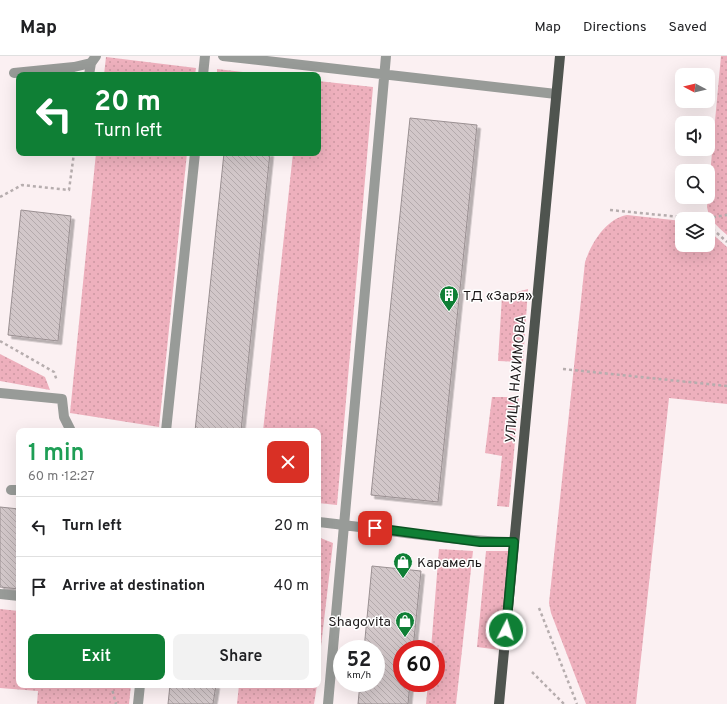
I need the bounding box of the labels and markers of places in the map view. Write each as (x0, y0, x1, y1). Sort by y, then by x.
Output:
building icon: ТД «Заря» (438, 284, 460, 312)
place label: ТД «Заря» (463, 288, 533, 305)
pin (358, 511, 392, 545)
shop icon: Карамель (392, 551, 414, 579)
place label: Карамель (417, 555, 482, 572)
shop icon: Shagovita (394, 610, 416, 638)
place label: Shagovita (328, 614, 391, 631)

